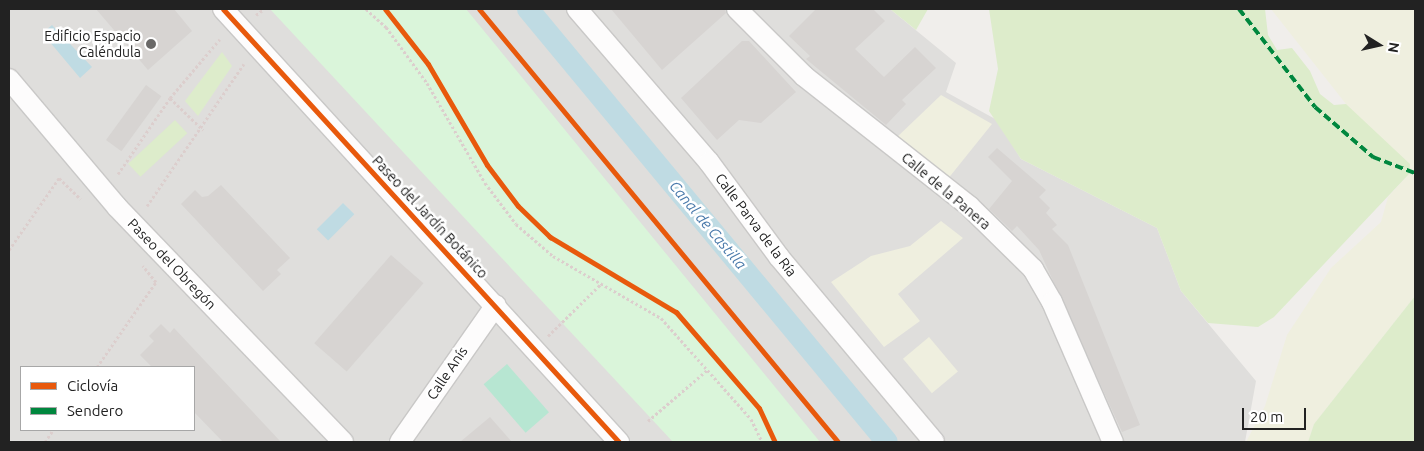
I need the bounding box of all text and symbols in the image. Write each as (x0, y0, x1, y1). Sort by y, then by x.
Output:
north arrow (1354, 20, 1404, 70)
place label: Edificio Espacio Caléndula (44, 28, 141, 60)
marker: Edificio Espacio Caléndula (145, 38, 157, 50)
text: N (1385, 41, 1403, 54)
street label: Calle de la Panera (898, 149, 994, 233)
street label: Paseo del Jardín Botánico (369, 152, 491, 282)
street label: Calle Parva de la Ría (712, 170, 800, 280)
water label: Canal de Castilla (666, 177, 750, 273)
street label: Paseo del Obregón (124, 215, 220, 313)
street label: Calle Anís (423, 343, 471, 403)
legend (20, 366, 195, 431)
text: Ciclovía (67, 377, 118, 394)
scale bar (1244, 398, 1308, 430)
text: Sendero (67, 402, 123, 419)
text: 20 m (1250, 408, 1283, 425)

